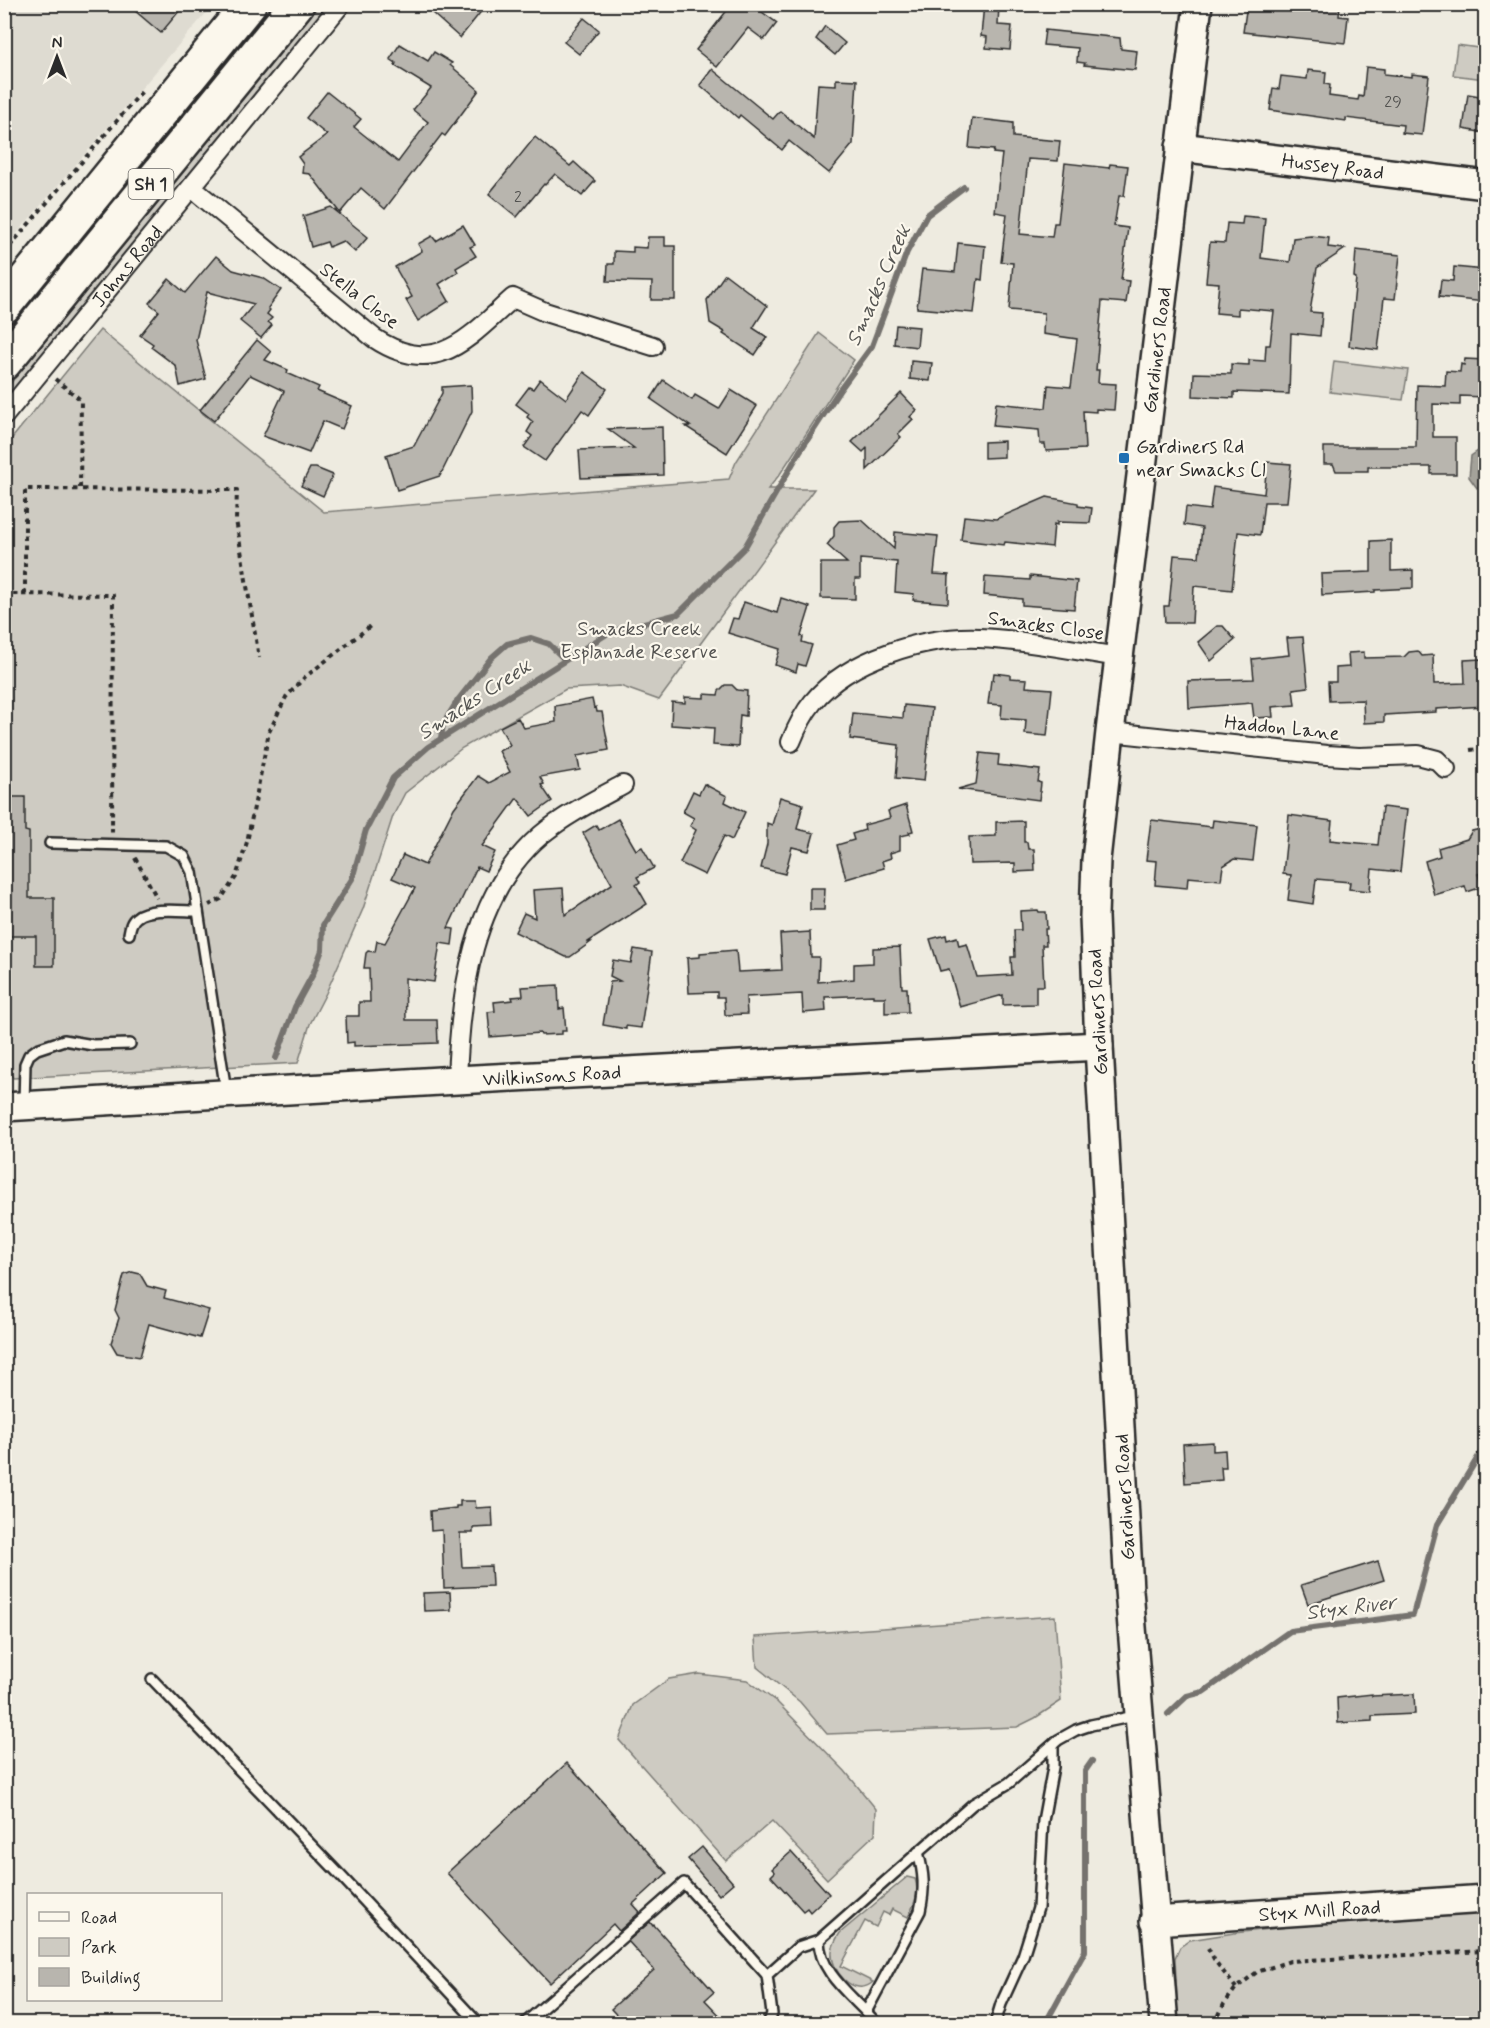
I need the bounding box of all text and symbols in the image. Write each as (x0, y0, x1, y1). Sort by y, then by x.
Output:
north arrow (27, 27, 87, 87)
text: N (52, 33, 62, 54)
house number: 29 (1384, 92, 1402, 113)
street label: Hussey Road (1280, 148, 1385, 187)
road number: SH 1 (128, 169, 174, 199)
house number: 2 (514, 187, 522, 208)
water label: Smacks Creek (840, 219, 919, 350)
street label: Johns Road (86, 220, 170, 314)
street label: Stella Close (313, 256, 405, 336)
street label: Gardiners Road (1137, 286, 1179, 415)
place label: Gardiners Rd near Smacks Cl (1136, 434, 1266, 484)
marker: Gardiners Rd near Smacks Cl (1117, 451, 1131, 465)
street label: Smacks Close (986, 605, 1106, 648)
park label: Smacks Creek Esplanade Reserve (560, 616, 718, 666)
water label: Smacks Creek (412, 652, 538, 747)
street label: Haddon Lane (1223, 709, 1341, 748)
street label: Gardiners Road (1082, 948, 1115, 1076)
street label: Wilkinsons Road (482, 1059, 622, 1094)
street label: Gardiners Road (1109, 1433, 1142, 1561)
water label: Styx River (1304, 1588, 1400, 1627)
legend (27, 1893, 222, 2001)
street label: Styx Mill Road (1258, 1894, 1382, 1929)
text: Road (81, 1906, 117, 1930)
text: Park (81, 1936, 117, 1960)
text: Building (81, 1966, 141, 1992)

